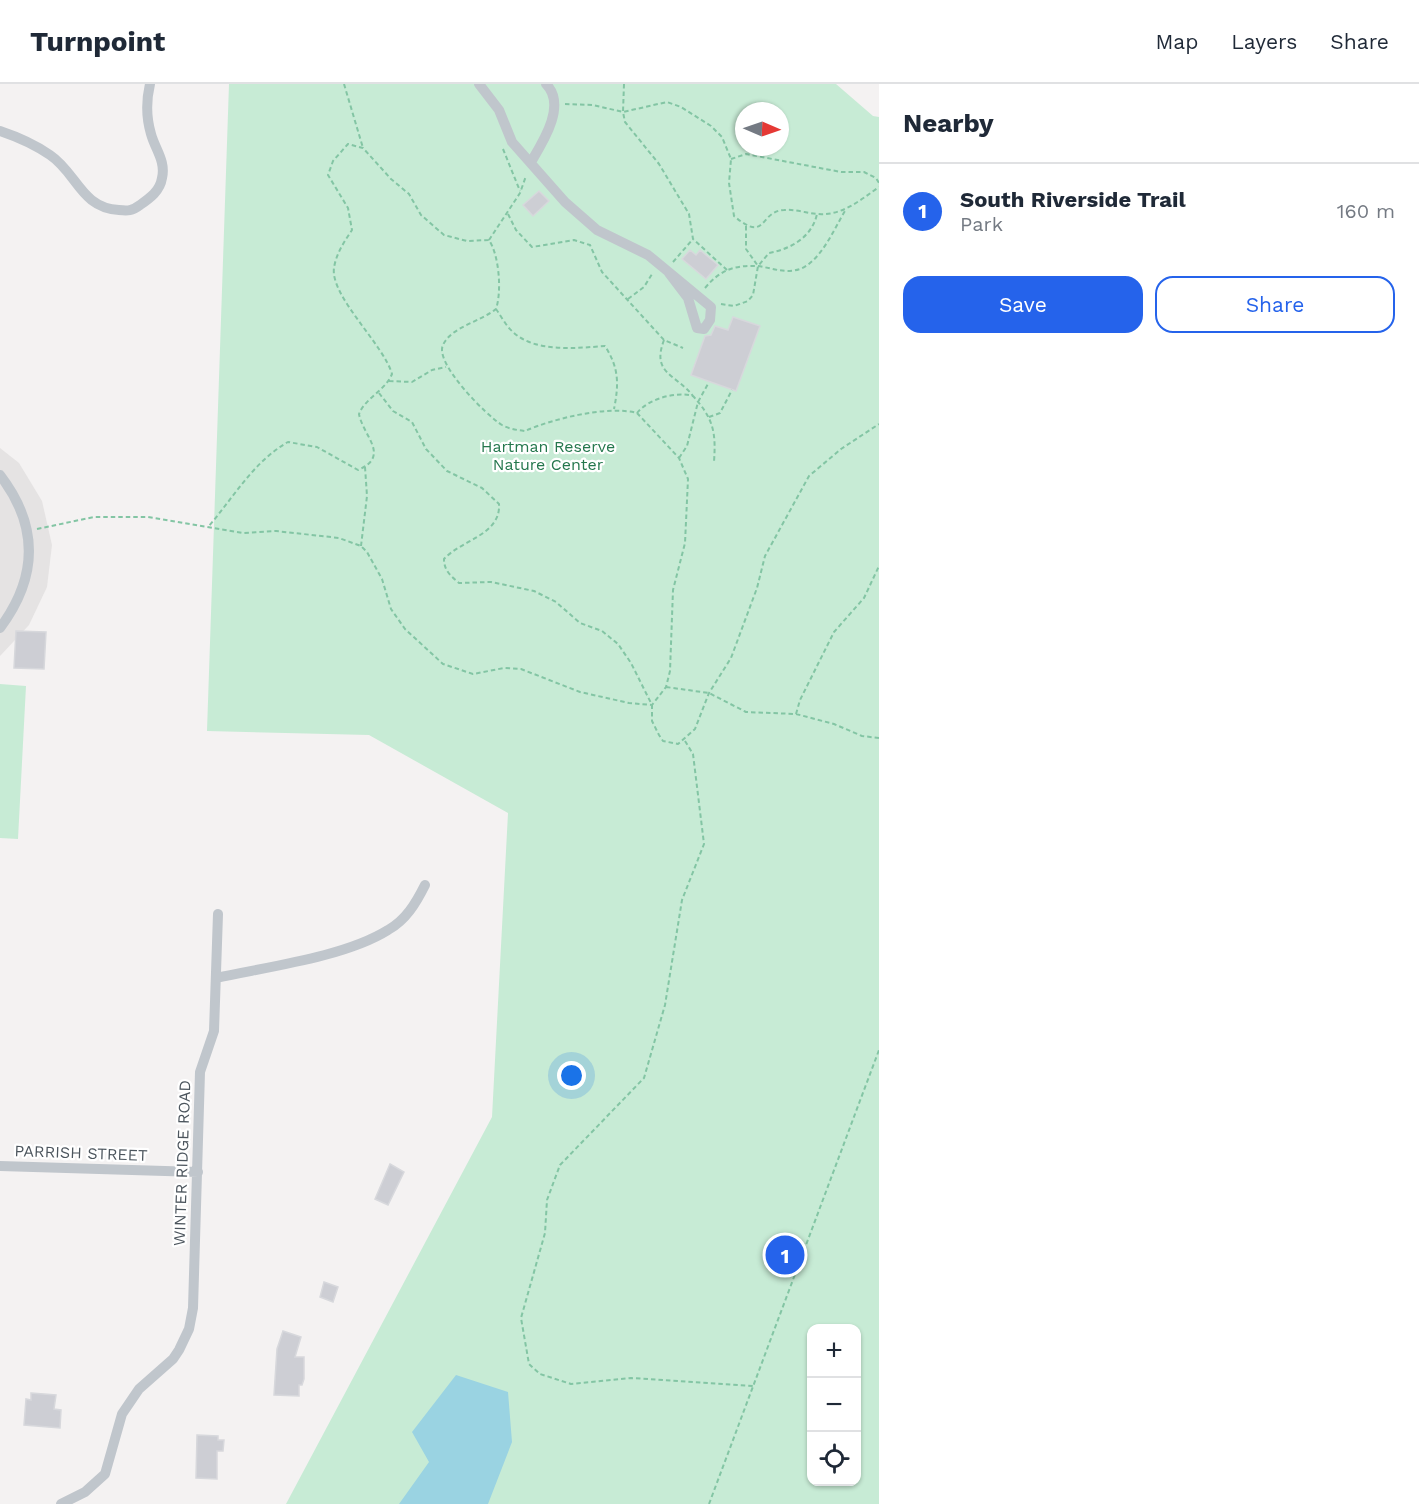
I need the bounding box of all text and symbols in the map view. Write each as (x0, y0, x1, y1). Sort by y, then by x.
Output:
text: Turnpoint (30, 25, 165, 58)
text: Map (1155, 29, 1198, 54)
text: Layers (1231, 29, 1297, 54)
text: Share (1330, 29, 1389, 54)
north arrow (735, 102, 789, 156)
text: Nearby (903, 108, 994, 138)
text: South Riverside Trail (960, 187, 1186, 212)
text: 1 (918, 199, 927, 223)
text: 160 m (1337, 199, 1395, 223)
text: Park (960, 212, 1003, 236)
button: Save (903, 276, 1143, 333)
button: Share (1155, 276, 1395, 333)
park label: Hartman Reserve Nature Center (481, 437, 615, 474)
your location (557, 1061, 586, 1090)
street label: WINTER RIDGE ROAD (170, 1080, 194, 1246)
street label: PARRISH STREET (14, 1141, 148, 1165)
pin: 1 (766, 1232, 804, 1278)
map controls (807, 1324, 861, 1486)
button: + (807, 1324, 861, 1378)
button: − (807, 1378, 861, 1432)
button: locate (807, 1432, 861, 1486)

